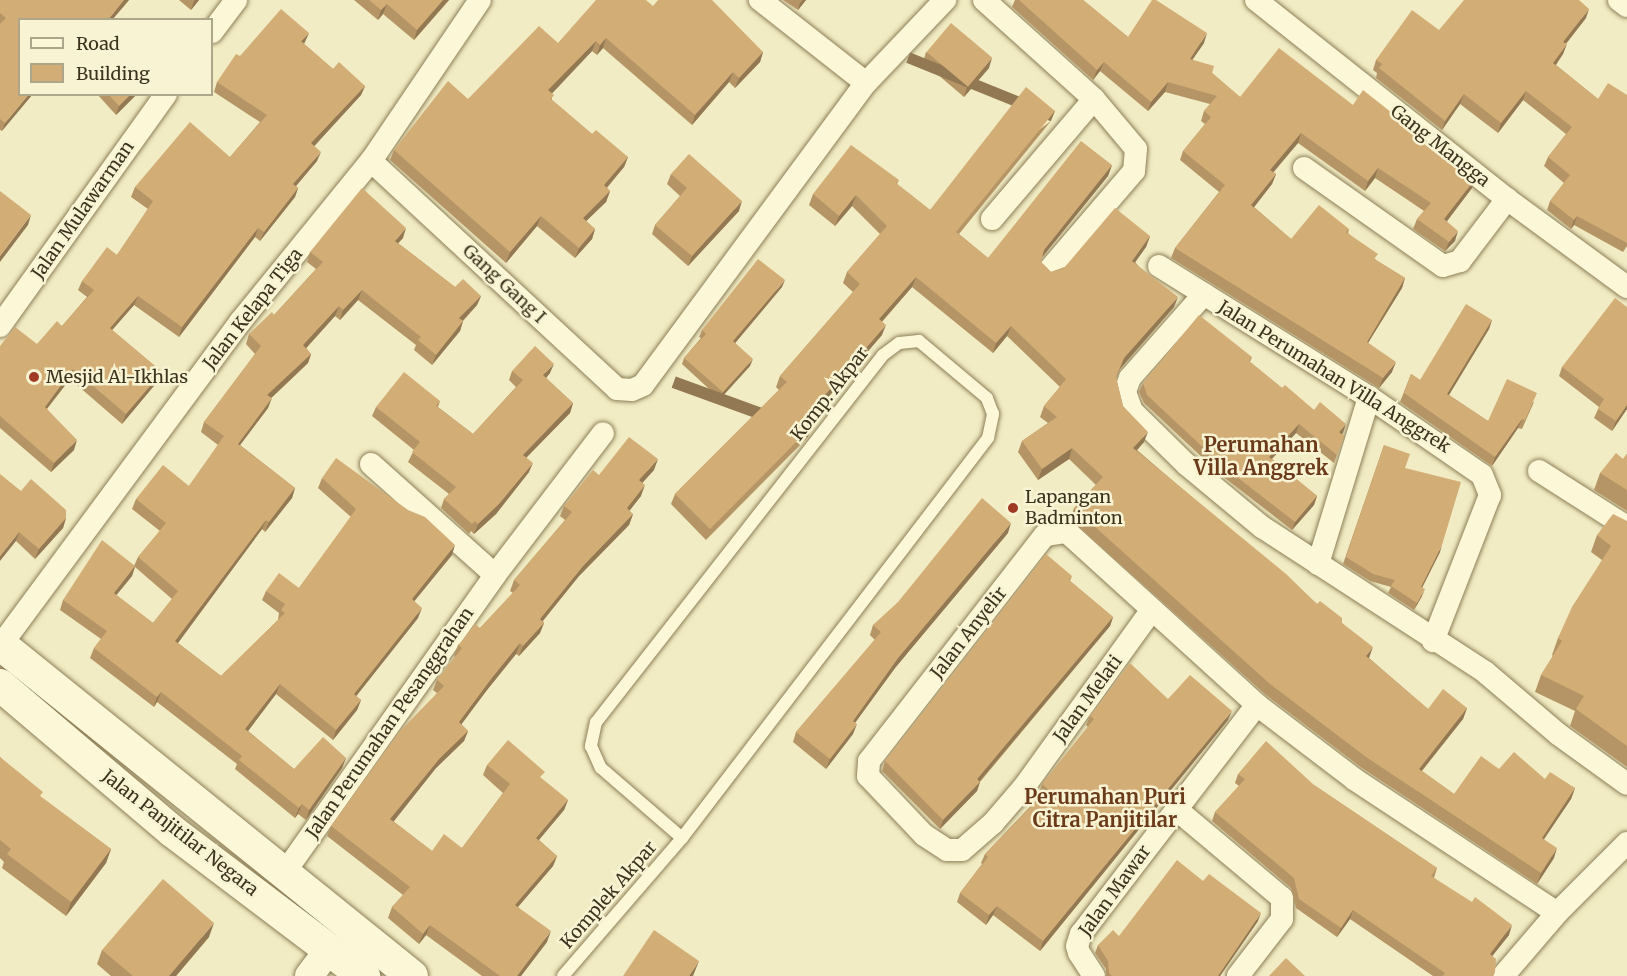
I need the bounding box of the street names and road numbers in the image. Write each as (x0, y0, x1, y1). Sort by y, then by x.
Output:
street label: Gang Mangga (1386, 100, 1494, 192)
street label: Jalan Mulawarman (27, 137, 139, 283)
street label: Gang Gang I (458, 240, 550, 328)
street label: Jalan Kelapa Tiga (199, 244, 307, 374)
street label: Jalan Perumahan Villa Anggrek (1214, 296, 1454, 458)
street label: Komp. Akpar (787, 343, 873, 445)
street label: Jalan Anyelir (926, 583, 1012, 683)
street label: Jalan Perumahan Pesanggrahan (302, 603, 478, 843)
street label: Jalan Melati (1049, 651, 1127, 747)
street label: Jalan Panjitilar Negara (98, 765, 262, 901)
street label: Komplek Akpar (556, 837, 662, 953)
street label: Jalan Mawar (1075, 841, 1155, 941)

